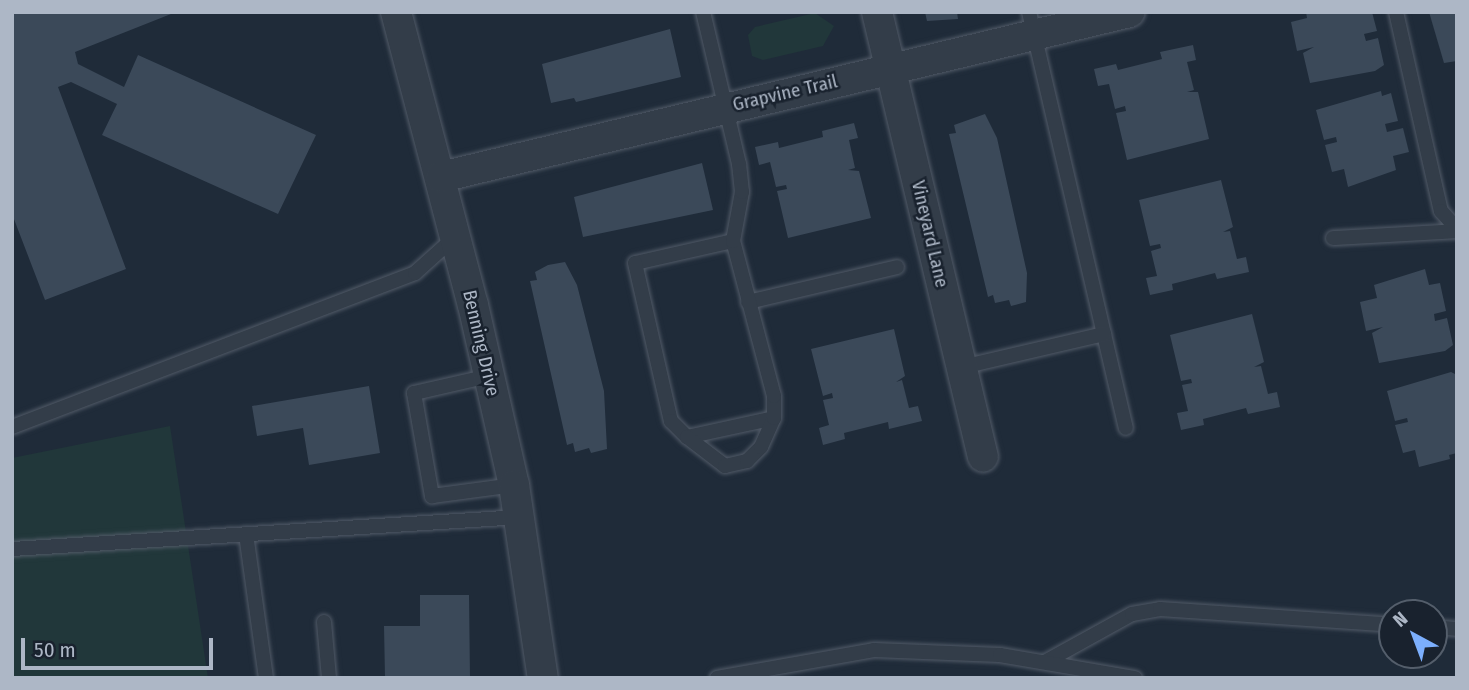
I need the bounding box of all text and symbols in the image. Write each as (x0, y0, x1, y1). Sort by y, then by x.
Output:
street label: Grapvine Trail (730, 70, 840, 116)
street label: Vineyard Lane (907, 178, 953, 290)
street label: Benning Drive (458, 288, 504, 398)
north arrow (1378, 599, 1448, 669)
text: N (1388, 607, 1412, 632)
scale bar (24, 624, 217, 668)
text: 50 m (34, 637, 76, 663)

